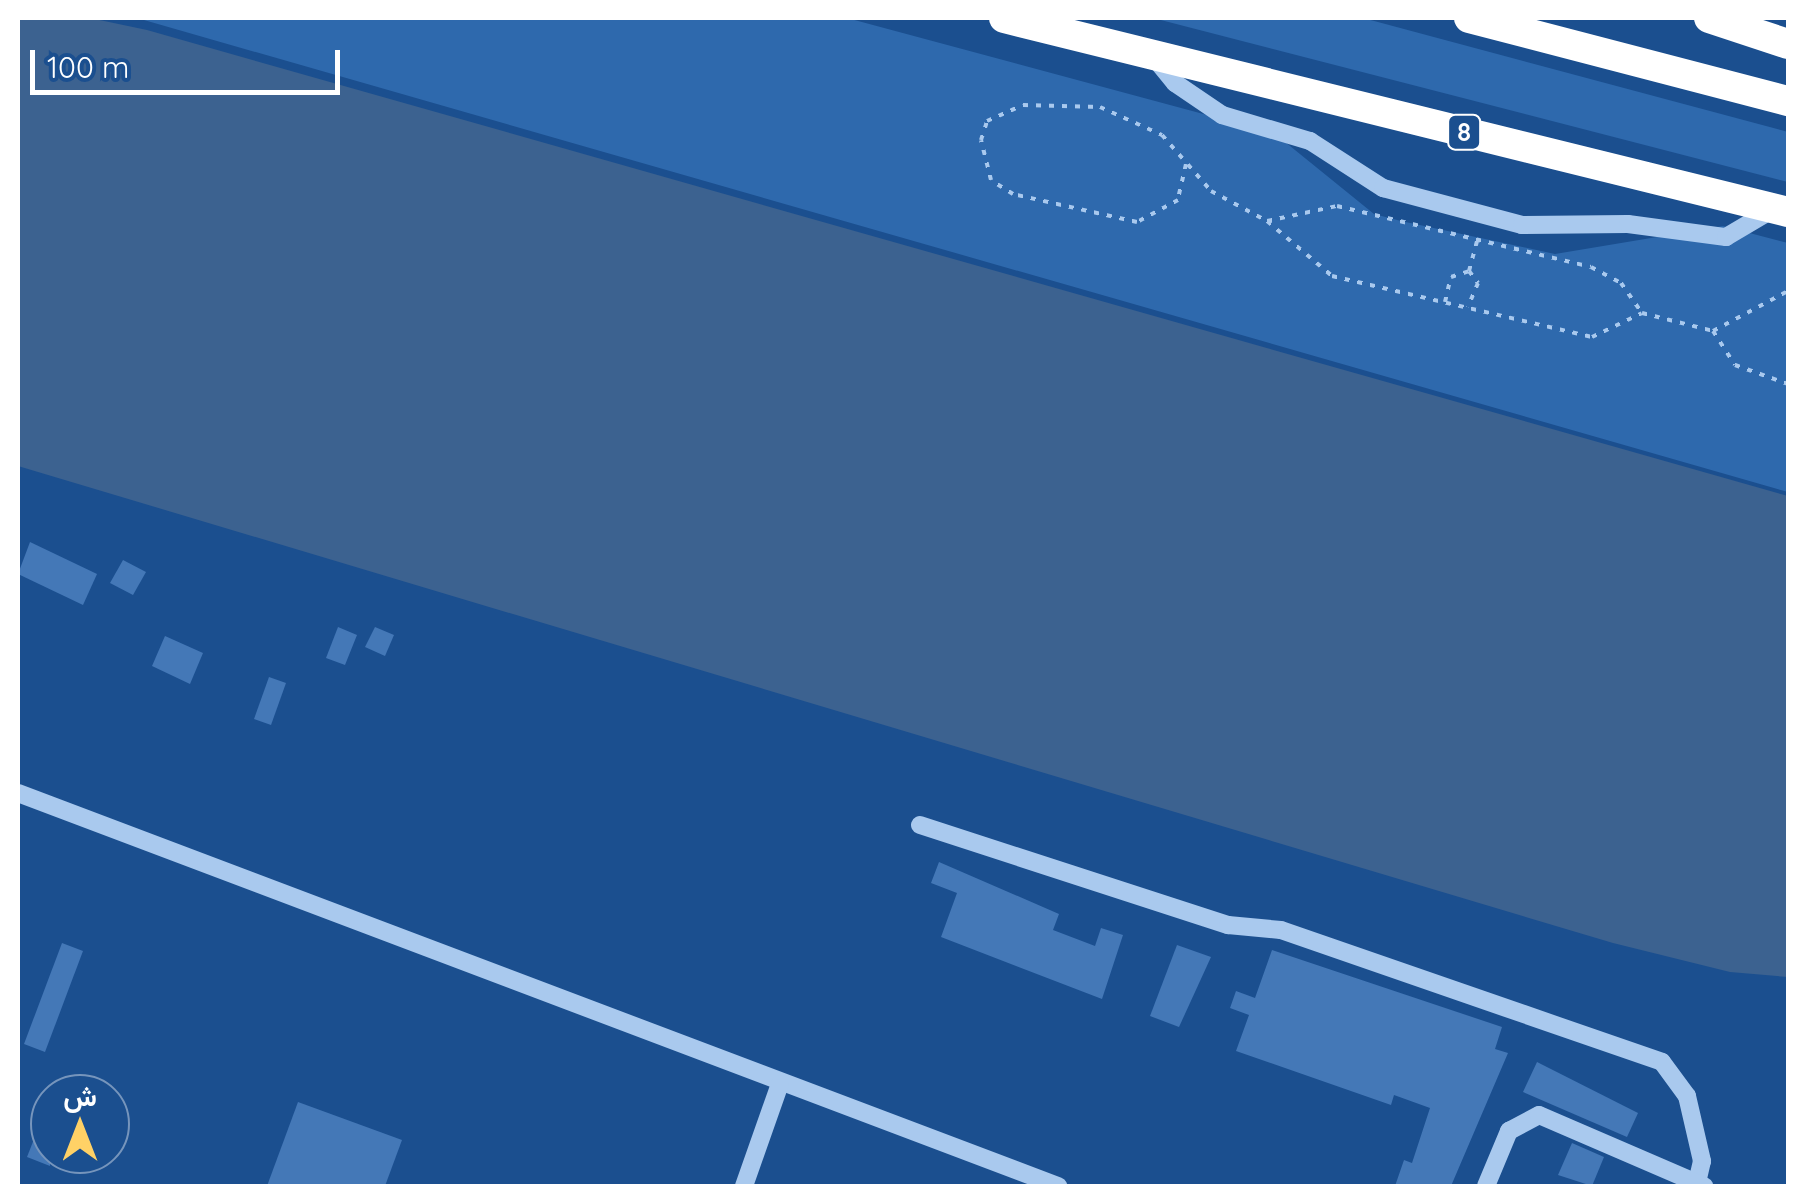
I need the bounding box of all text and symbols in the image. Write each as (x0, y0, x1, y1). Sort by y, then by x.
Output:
scale bar (35, 30, 345, 92)
text: 100 m (47, 48, 129, 86)
road number: 8 (1446, 112, 1482, 152)
north arrow (30, 1074, 130, 1174)
text: ش (63, 1078, 97, 1113)

